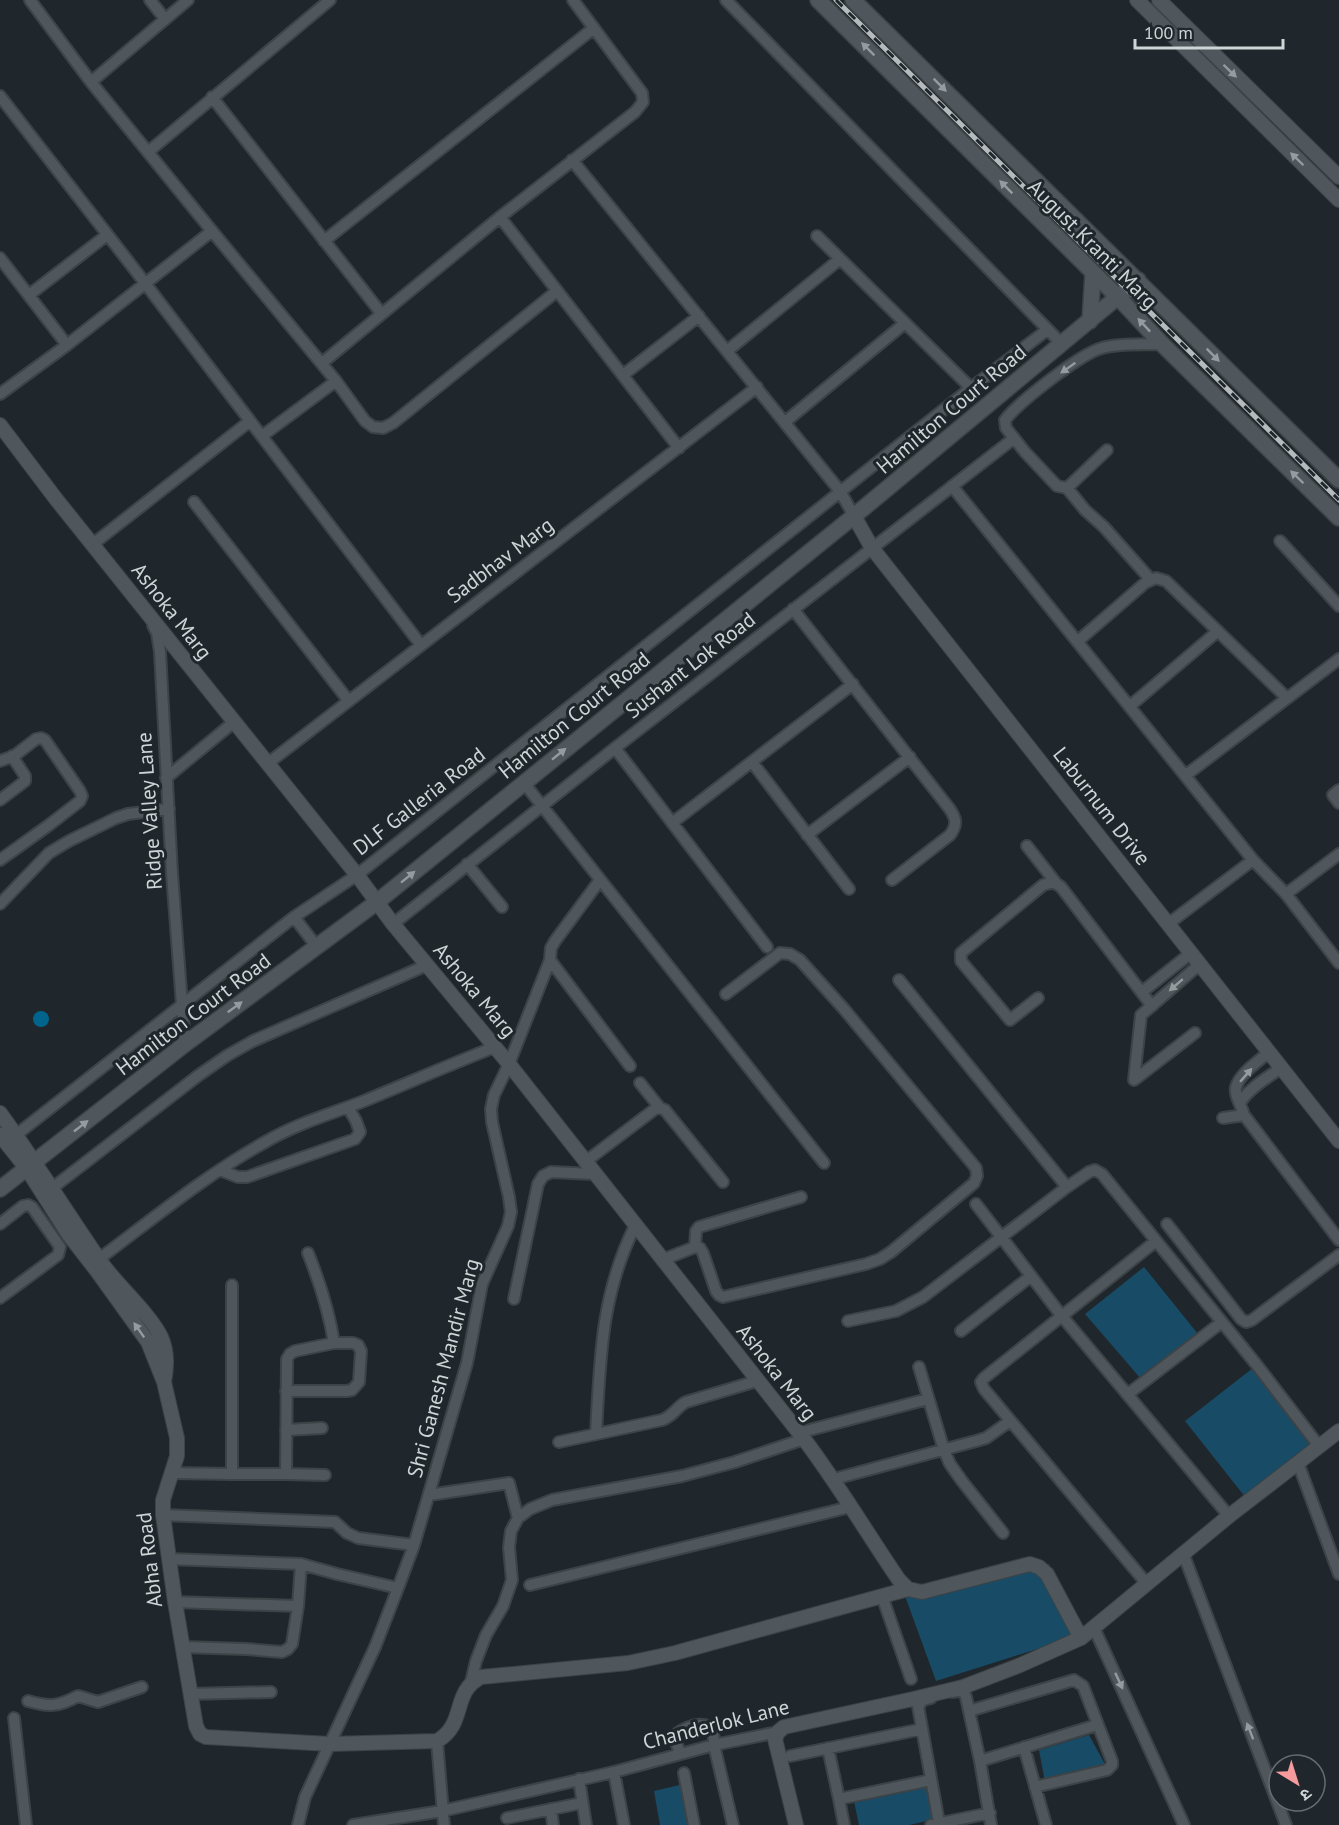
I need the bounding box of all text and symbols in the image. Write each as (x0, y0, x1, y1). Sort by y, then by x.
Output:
scale bar (1135, 12, 1284, 50)
text: 100 m (1144, 21, 1193, 44)
one-way arrow (861, 43, 875, 57)
one-way arrow (1222, 63, 1236, 77)
one-way arrow (932, 78, 946, 92)
one-way arrow (1290, 152, 1305, 166)
street label: August Kranti Marg (1022, 173, 1164, 315)
one-way arrow (1000, 180, 1014, 194)
one-way arrow (1137, 317, 1151, 332)
street label: Hamilton Court Road (871, 338, 1031, 480)
one-way arrow (1206, 348, 1220, 362)
one-way arrow (1060, 362, 1076, 374)
one-way arrow (1290, 470, 1305, 484)
street label: Sadbhav Marg (441, 511, 559, 609)
street label: Ashoka Marg (126, 557, 218, 665)
street label: Sushant Lok Road (620, 606, 760, 724)
street label: Hamilton Court Road (493, 646, 655, 784)
street label: Ridge Valley Lane (130, 731, 168, 891)
street label: DLF Galleria Road (347, 741, 491, 861)
street label: Laburnum Drive (1047, 741, 1157, 871)
one-way arrow (551, 748, 567, 761)
one-way arrow (400, 871, 415, 884)
street label: Ashoka Marg (428, 937, 522, 1043)
street label: Hamilton Court Road (110, 947, 276, 1081)
one-way arrow (1169, 978, 1184, 991)
one-way arrow (227, 1001, 243, 1013)
one-way arrow (1239, 1068, 1252, 1083)
one-way arrow (73, 1120, 89, 1133)
street label: Shri Ganesh Mandir Marg (401, 1255, 485, 1481)
street label: Ashoka Marg (731, 1318, 823, 1426)
one-way arrow (133, 1322, 145, 1338)
street label: Abha Road (130, 1511, 168, 1609)
one-way arrow (1114, 1673, 1123, 1690)
street label: Chanderlok Lane (640, 1693, 792, 1755)
one-way arrow (1245, 1722, 1255, 1740)
north arrow (1267, 1753, 1327, 1813)
text: उ (1296, 1784, 1316, 1806)

